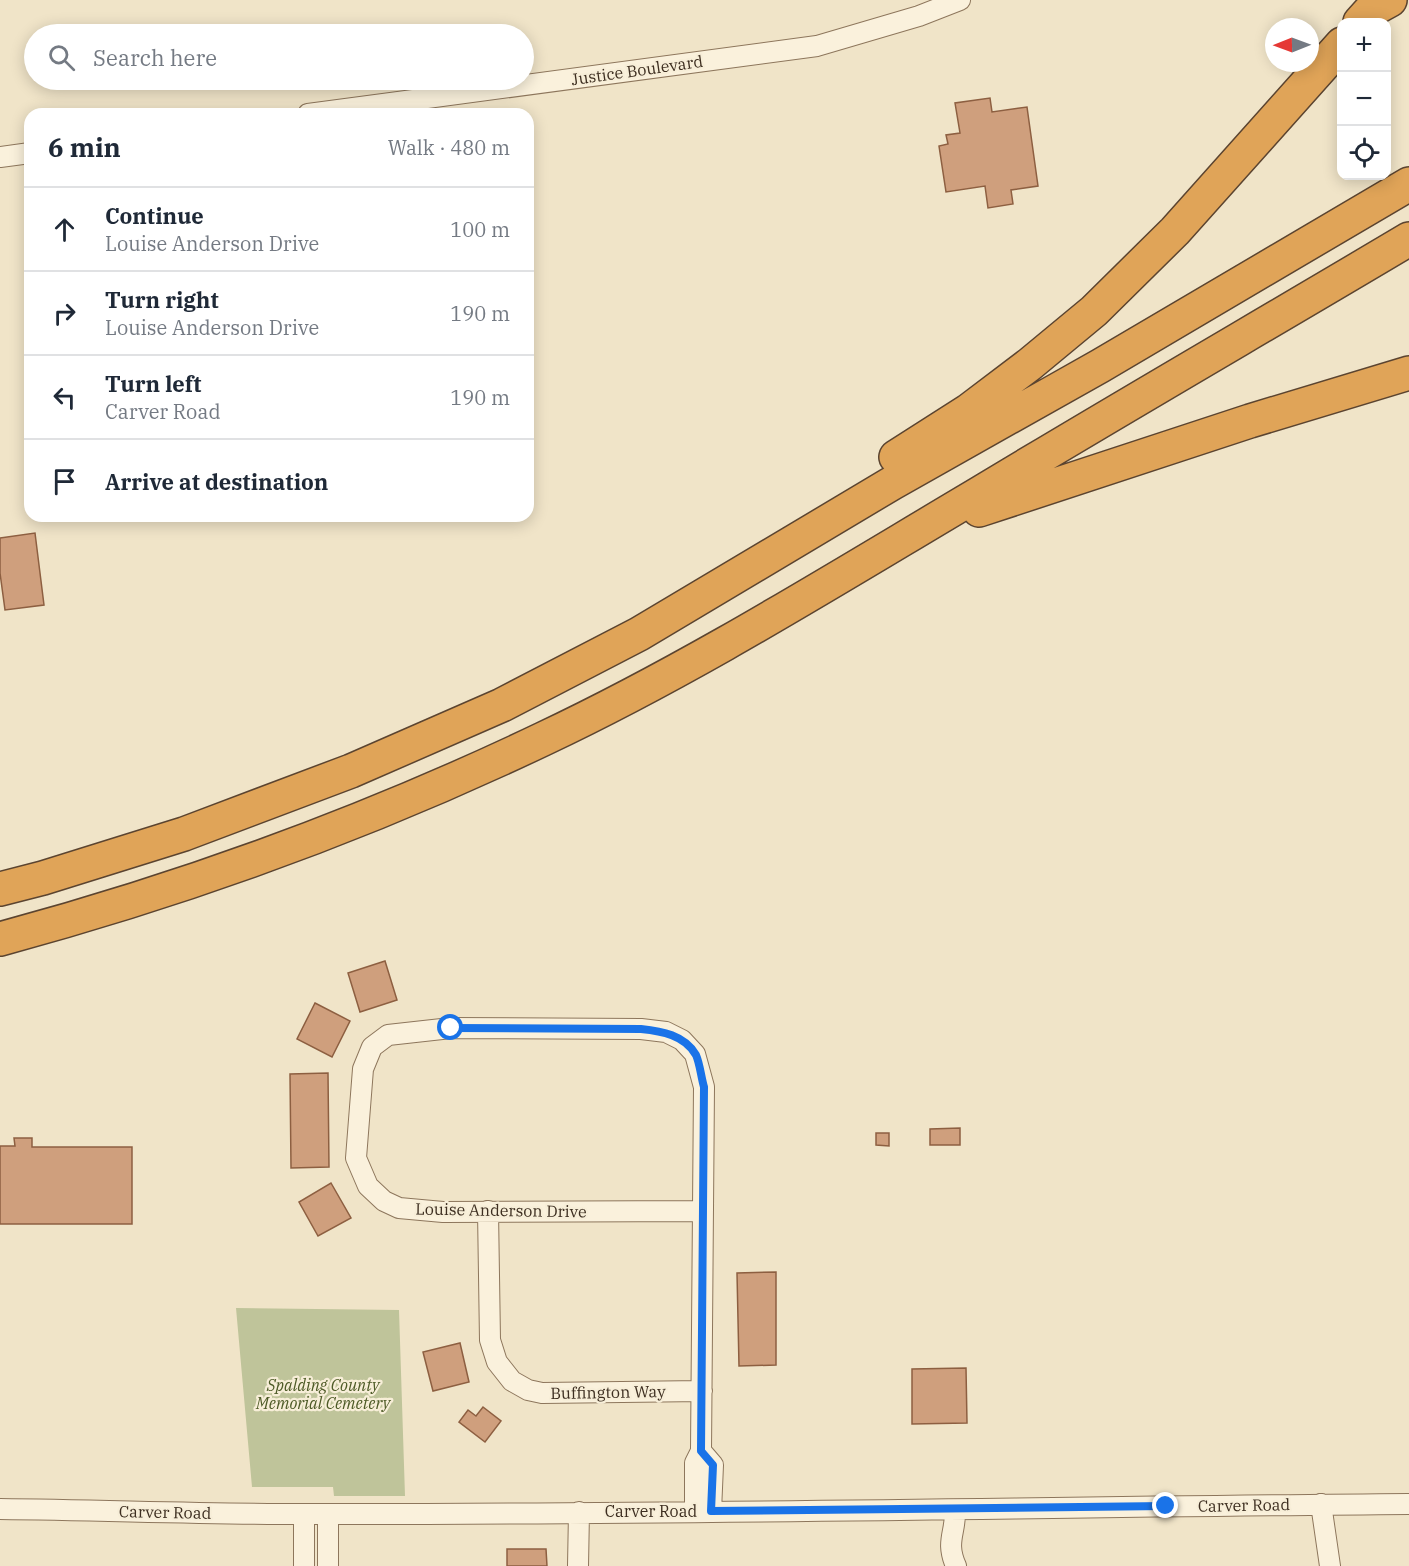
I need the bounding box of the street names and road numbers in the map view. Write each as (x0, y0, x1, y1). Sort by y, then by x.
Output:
street label: Justice Boulevard (570, 51, 704, 89)
street label: Louise Anderson Drive (415, 1199, 587, 1221)
street label: Buffington Way (550, 1381, 666, 1403)
street label: Carver Road (1198, 1494, 1291, 1516)
street label: Carver Road (119, 1501, 212, 1523)
street label: Carver Road (605, 1501, 697, 1521)

